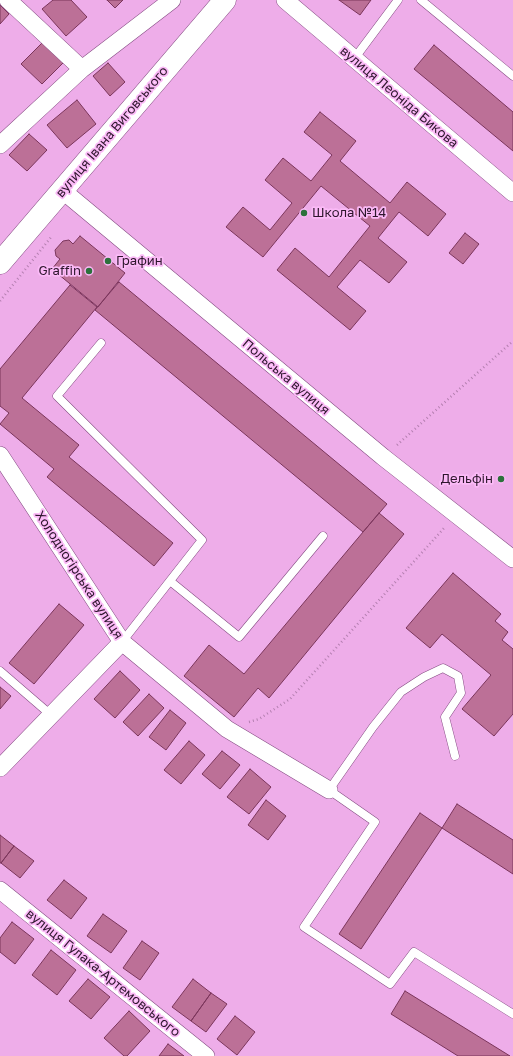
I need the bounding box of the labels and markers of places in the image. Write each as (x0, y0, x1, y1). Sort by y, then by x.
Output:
place label: Школа №14 (312, 205, 386, 221)
marker: Школа №14 (299, 208, 309, 218)
place label: Графин (116, 253, 163, 269)
marker: Графин (103, 256, 113, 266)
place label: Graffin (38, 263, 81, 279)
marker: Graffin (84, 266, 94, 276)
place label: Дельфін (441, 471, 493, 487)
marker: Дельфін (496, 474, 506, 484)

